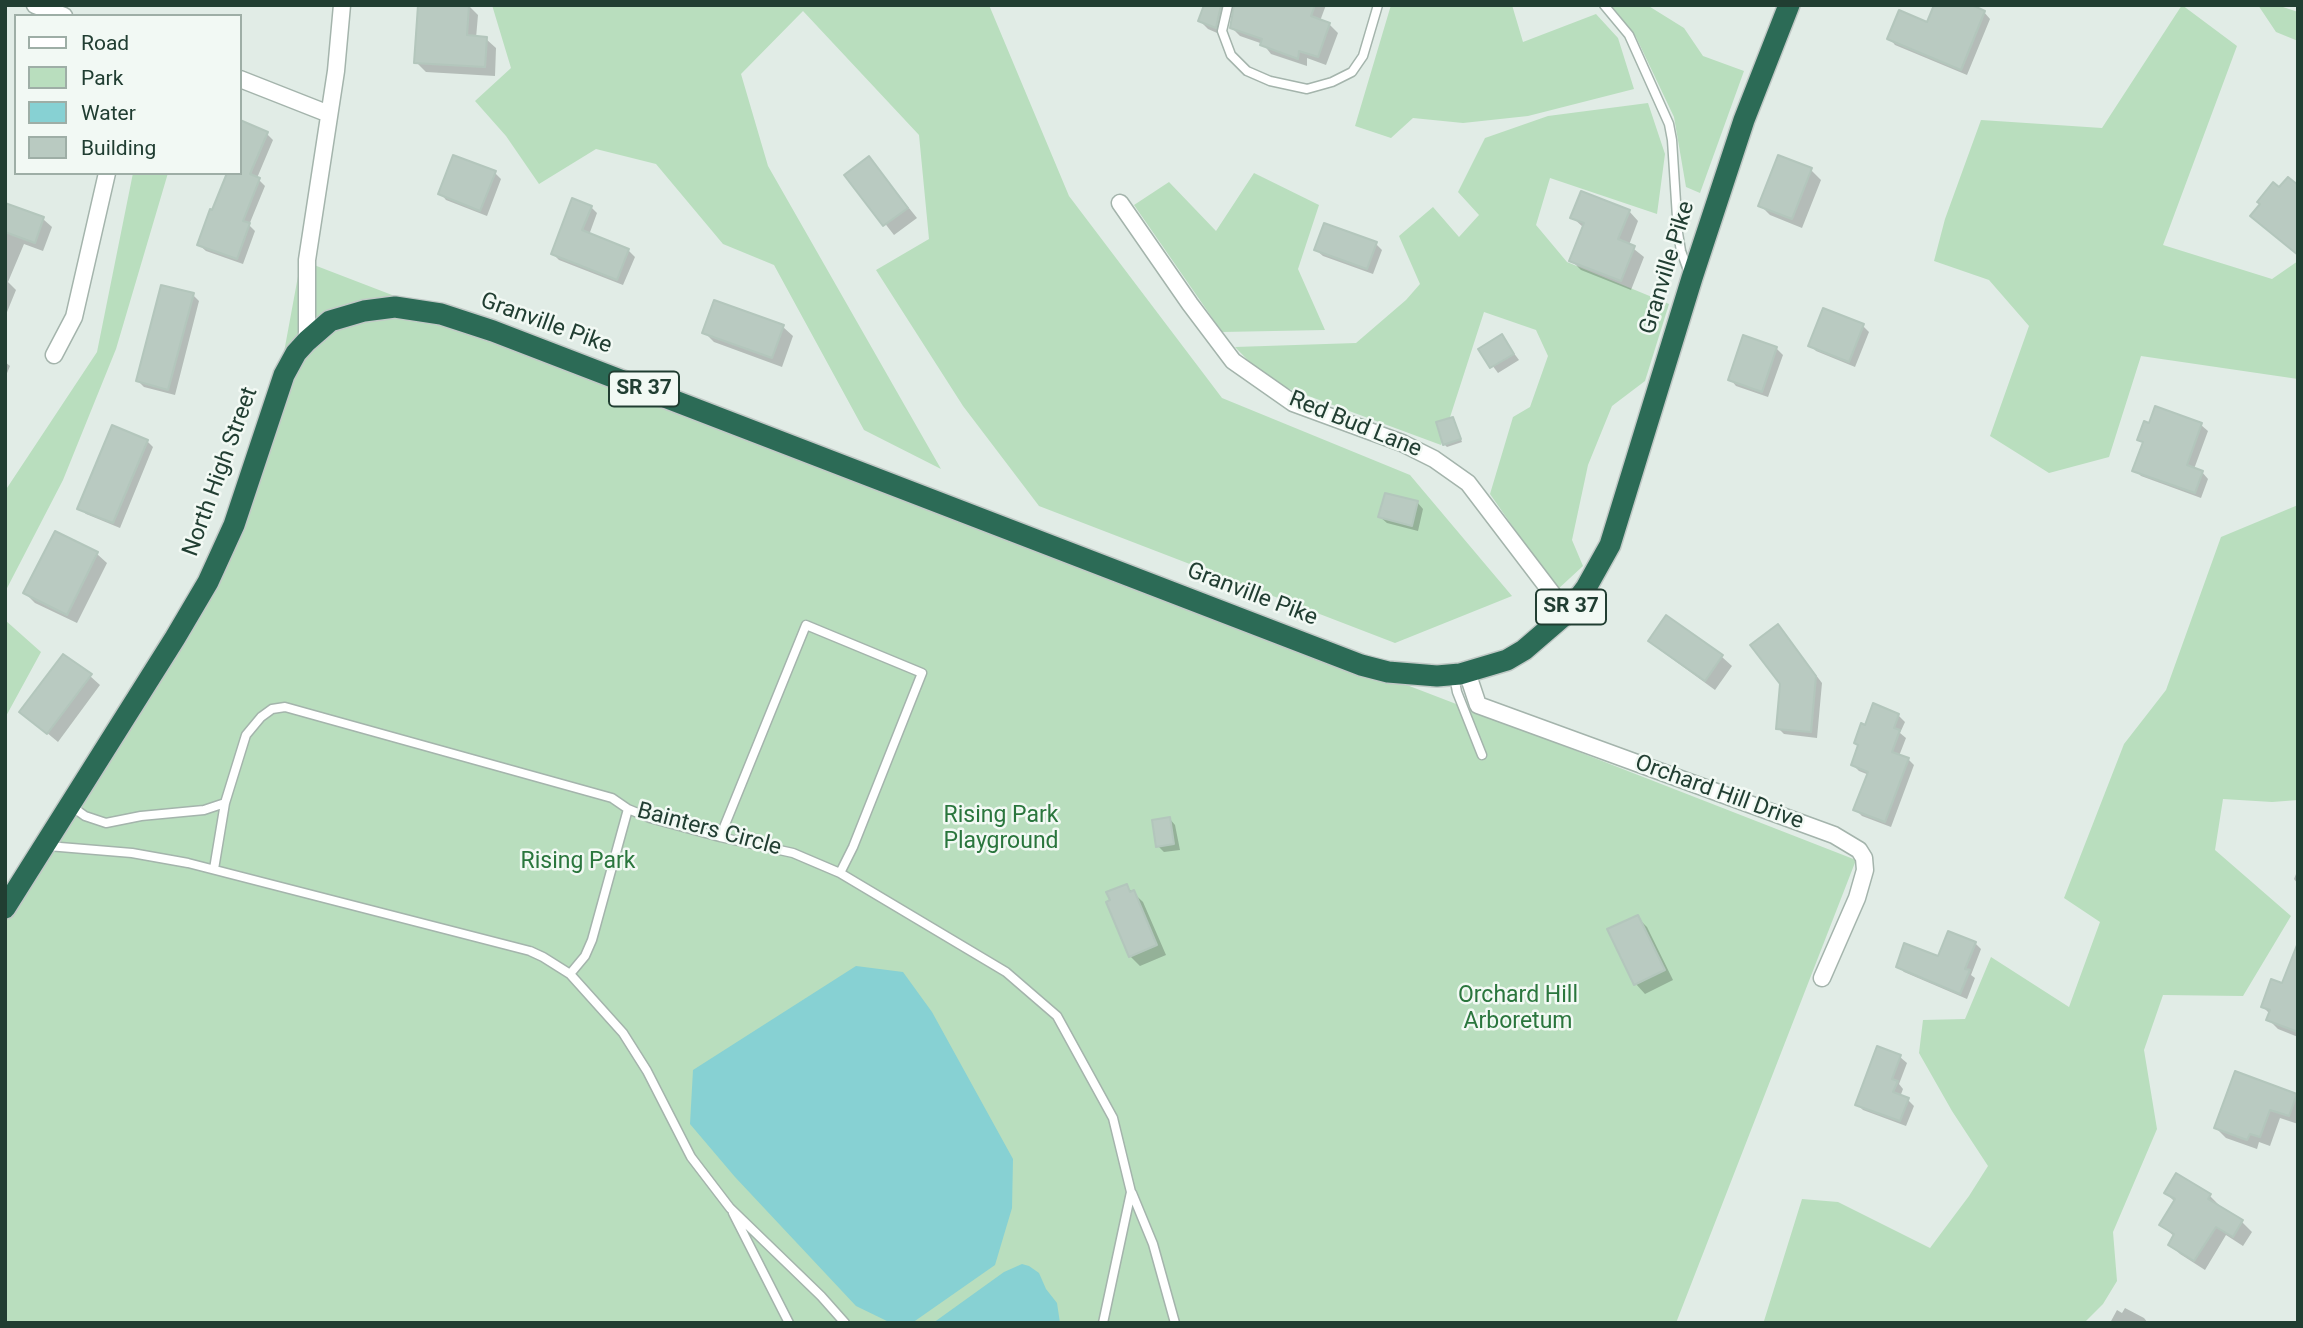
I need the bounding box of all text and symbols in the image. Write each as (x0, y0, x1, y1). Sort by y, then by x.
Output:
legend (14, 14, 242, 175)
text: Road (81, 31, 129, 55)
text: Park (81, 66, 123, 90)
text: Water (81, 101, 136, 125)
text: Building (81, 136, 156, 160)
street label: Granville Pike (1635, 198, 1701, 338)
street label: Granville Pike (477, 287, 615, 361)
road number: SR 37 (609, 372, 679, 406)
street label: North High Street (178, 384, 264, 560)
street label: Red Bud Lane (1285, 386, 1425, 464)
street label: Granville Pike (1183, 557, 1321, 633)
road number: SR 37 (1536, 590, 1606, 624)
street label: Orchard Hill Drive (1631, 750, 1807, 836)
street label: Bainters Circle (634, 797, 784, 863)
park label: Rising Park Playground (943, 802, 1059, 856)
park label: Rising Park (521, 848, 635, 876)
park label: Orchard Hill Arboretum (1458, 982, 1578, 1036)

